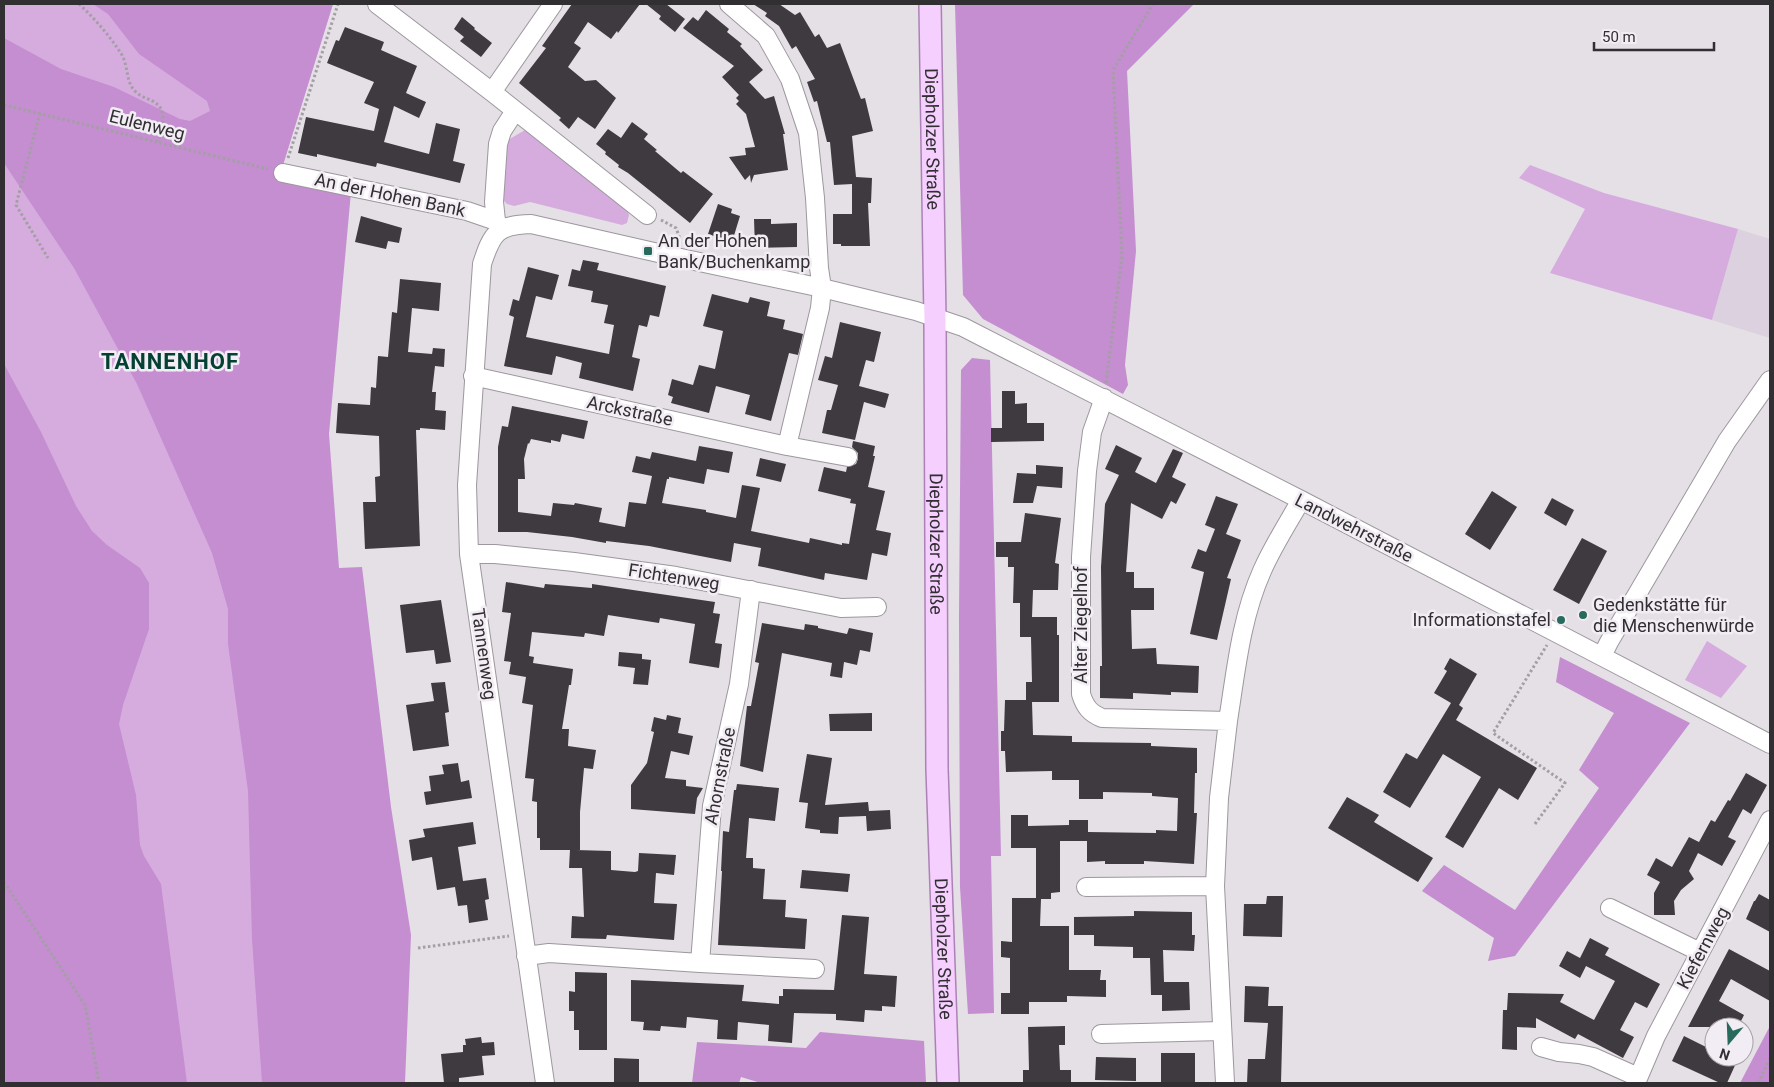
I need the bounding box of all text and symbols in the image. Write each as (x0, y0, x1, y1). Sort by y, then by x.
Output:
scale bar (1594, 20, 1714, 52)
text: 50 m (1602, 28, 1636, 46)
street label: Diepholzer Straße (921, 68, 944, 210)
street label: Eulenweg (107, 105, 187, 144)
street label: An der Hohen Bank (313, 168, 468, 221)
place label: An der Hohen Bank/Buchenkamp (658, 230, 810, 272)
marker: An der Hohen Bank/Buchenkamp (642, 245, 654, 257)
district label: TANNENHOF (101, 349, 239, 374)
street label: Arckstraße (585, 391, 675, 430)
street label: Diepholzer Straße (926, 473, 947, 615)
street label: Landwehrstraße (1292, 489, 1417, 566)
street label: Fichtenweg (627, 559, 721, 594)
street label: Alter Ziegelhof (1070, 566, 1091, 684)
place label: Gedenkstätte für die Menschenwürde (1593, 594, 1754, 636)
street label: Tannenweg (468, 607, 501, 701)
place label: Informationstafel (1413, 609, 1551, 630)
marker: Gedenkstätte für die Menschenwürde (1577, 609, 1589, 621)
marker: Informationstafel (1555, 614, 1567, 626)
street label: Ahornstraße (700, 725, 739, 826)
street label: Diepholzer Straße (931, 878, 957, 1020)
street label: Kiefernweg (1672, 903, 1733, 992)
north arrow (1704, 1017, 1754, 1067)
text: N (1717, 1045, 1732, 1063)

